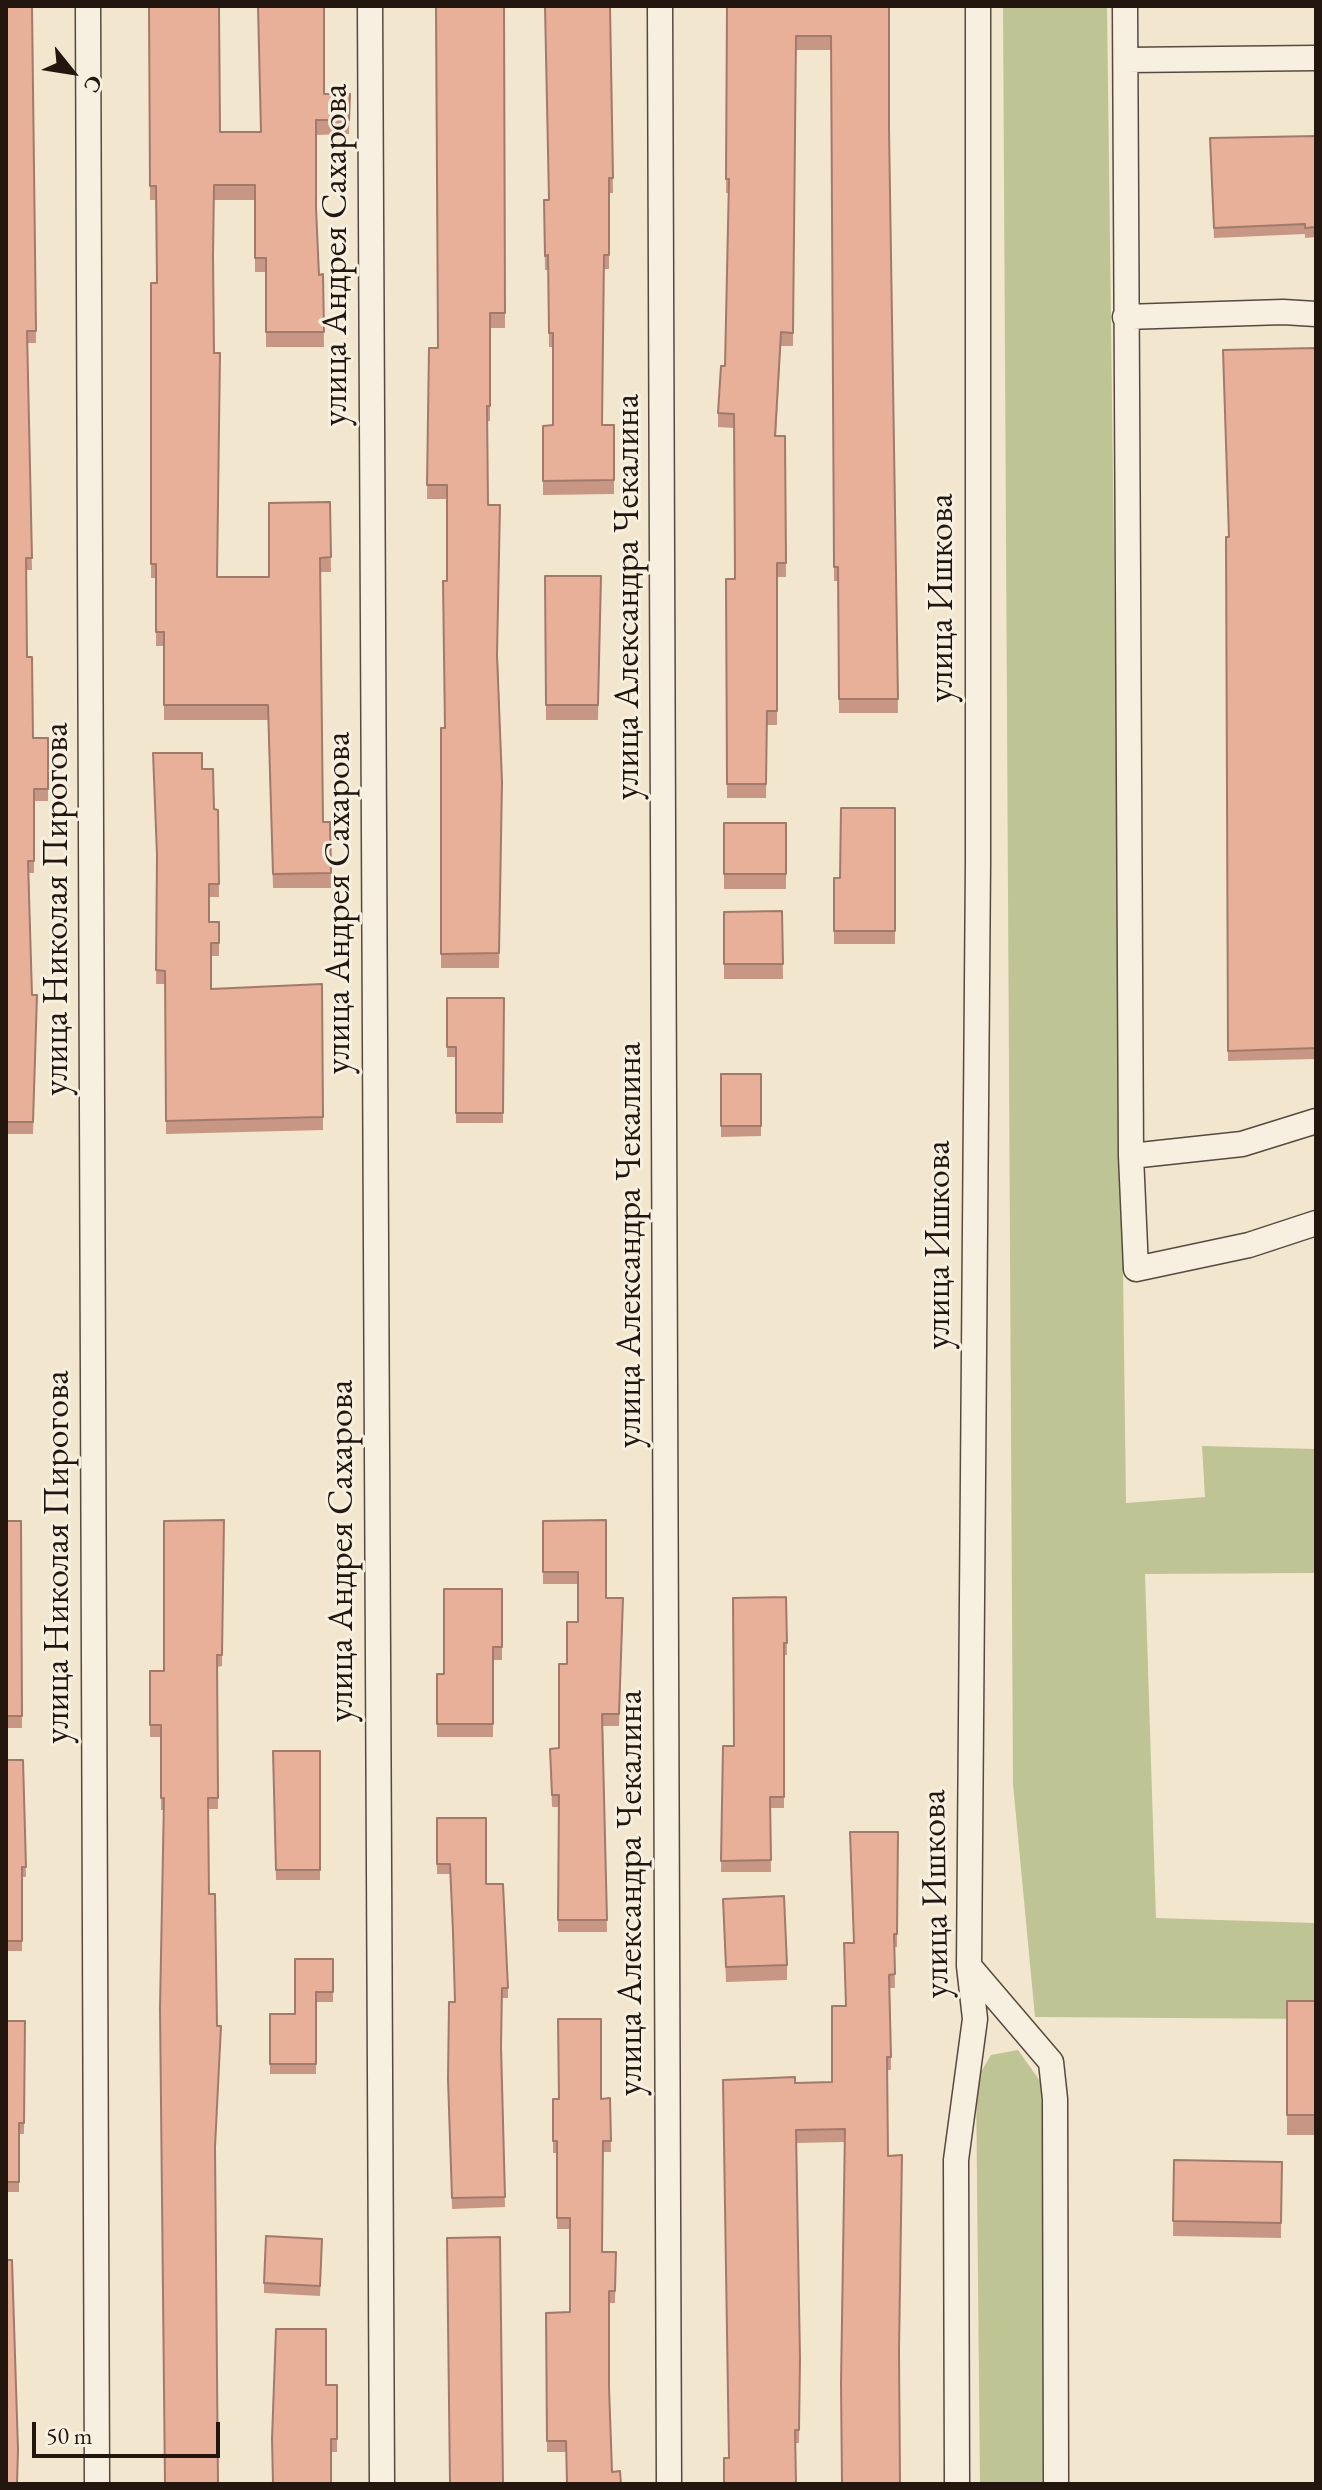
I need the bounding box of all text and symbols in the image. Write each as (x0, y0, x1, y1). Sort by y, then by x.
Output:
north arrow (32, 32, 112, 112)
text: С (77, 70, 110, 98)
street label: улица Андрея Сахарова (314, 84, 358, 426)
street label: улица Александра Чекалина (606, 394, 650, 800)
street label: улица Ишкова (920, 493, 964, 703)
street label: улица Николая Пирогова (35, 722, 79, 1096)
street label: улица Андрея Сахарова (317, 732, 361, 1074)
street label: улица Александра Чекалина (608, 1042, 652, 1448)
street label: улица Ишкова (917, 1140, 961, 1350)
street label: улица Николая Пирогова (36, 1370, 80, 1744)
street label: улица Андрея Сахарова (320, 1380, 364, 1722)
street label: улица Александра Чекалина (609, 1690, 653, 2096)
street label: улица Ишкова (913, 1789, 959, 1999)
scale bar (36, 2406, 224, 2456)
text: 50 m (46, 2420, 93, 2451)

